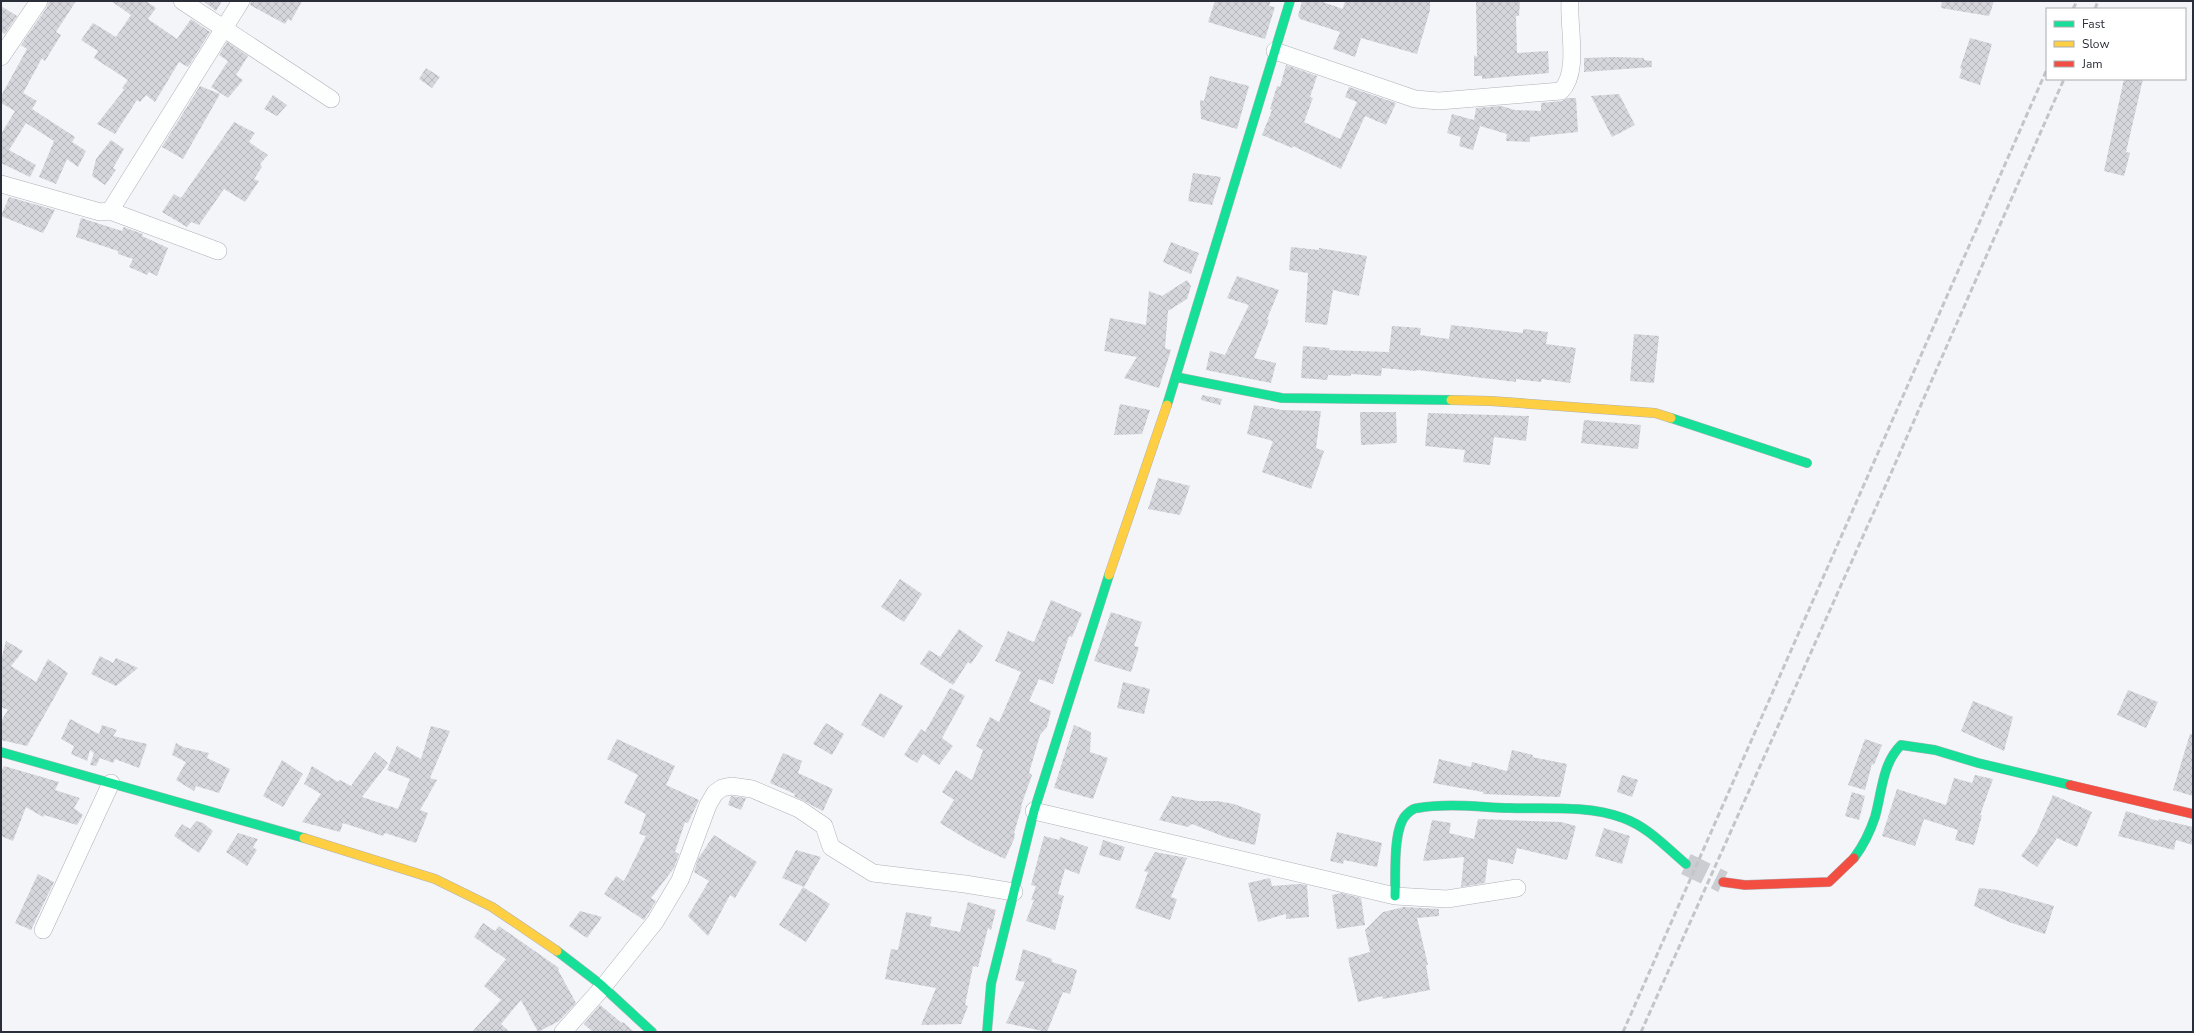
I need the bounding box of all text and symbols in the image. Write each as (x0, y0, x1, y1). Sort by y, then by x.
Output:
legend (2046, 8, 2186, 80)
text: Fast (2082, 16, 2105, 32)
text: Slow (2082, 36, 2110, 52)
text: Jam (2081, 56, 2103, 72)

